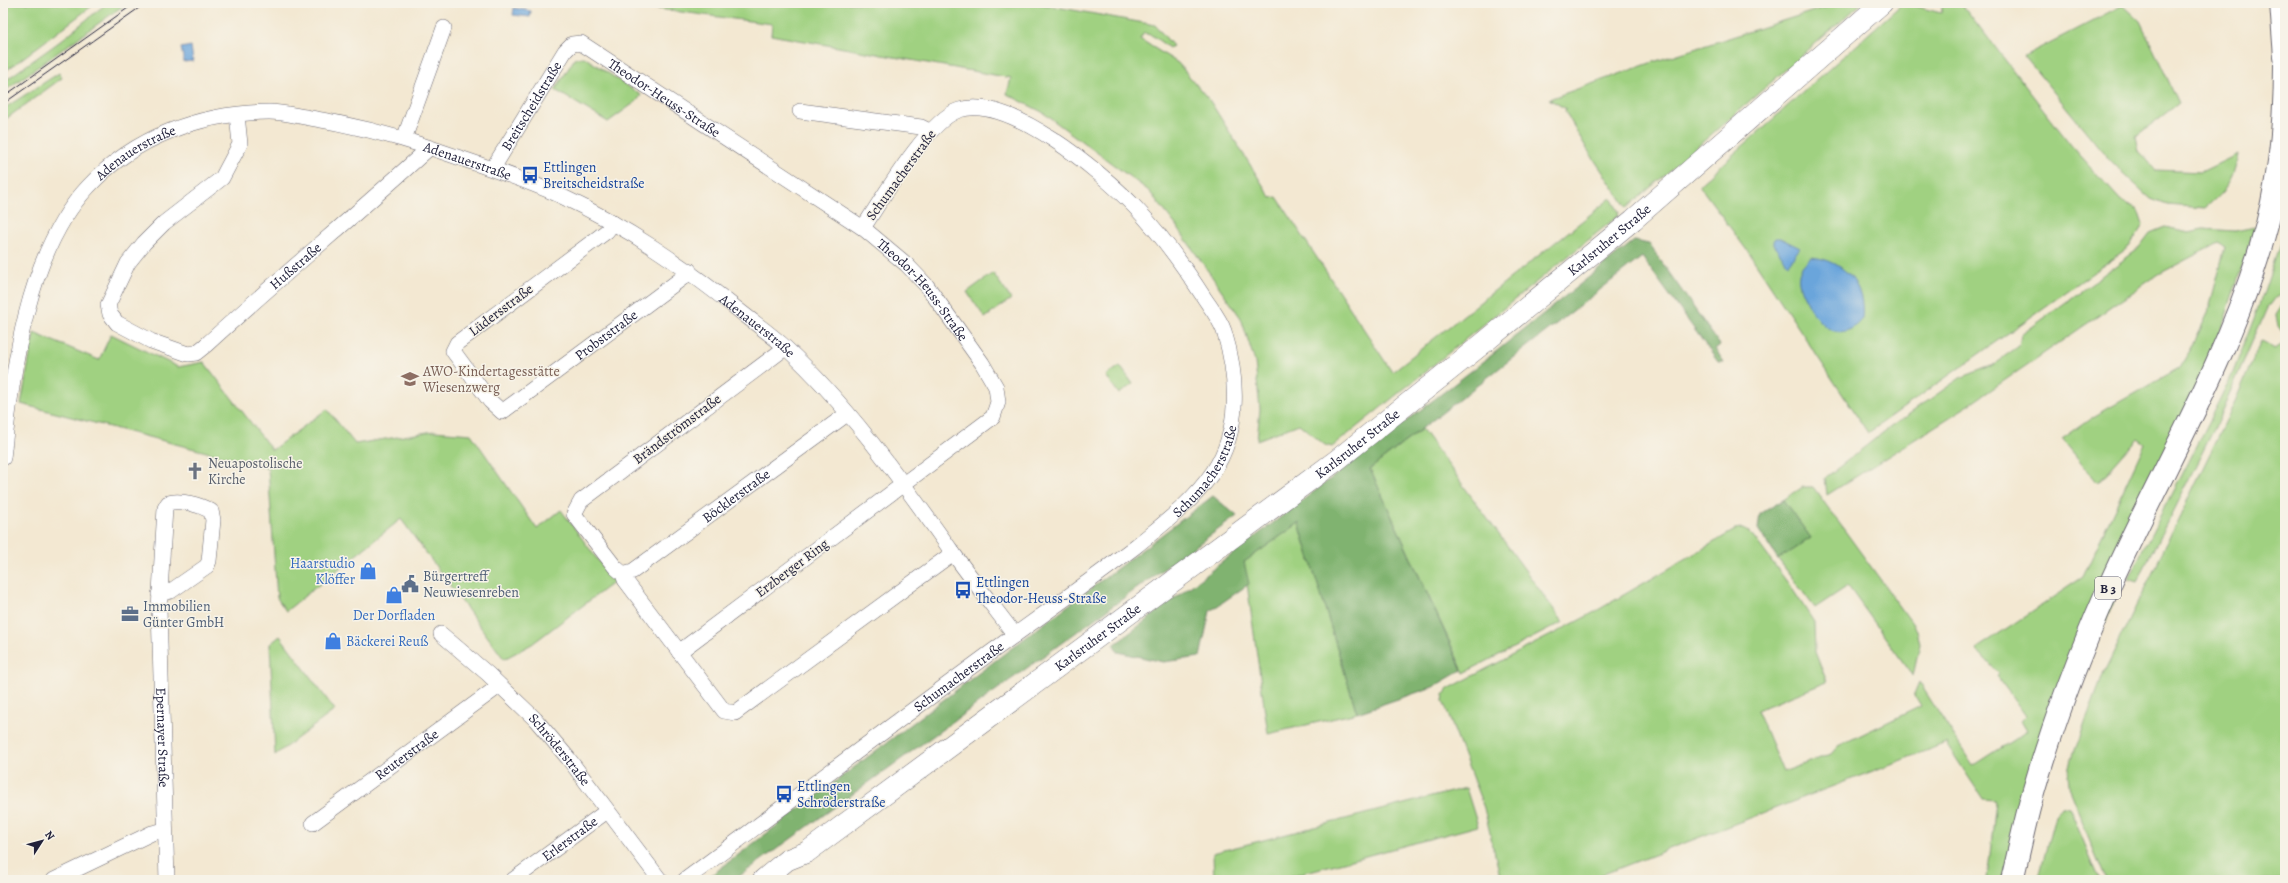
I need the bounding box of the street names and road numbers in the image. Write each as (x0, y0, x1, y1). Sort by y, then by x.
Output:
street label: Theodor-Heuss-Straße (604, 54, 724, 141)
street label: Breitscheidstraße (497, 58, 566, 154)
street label: Adenauerstraße (90, 120, 178, 185)
street label: Schumacherstraße (862, 126, 940, 224)
street label: Adenauerstraße (420, 136, 514, 184)
street label: Karlsruher Straße (1563, 199, 1655, 280)
street label: Theodor-Heuss-Straße (873, 234, 973, 345)
street label: Hußstraße (265, 238, 325, 294)
street label: Lüdersstraße (465, 280, 537, 340)
street label: Adenauerstraße (715, 289, 800, 361)
street label: Probststraße (571, 305, 641, 364)
street label: Brändströmstraße (629, 390, 725, 468)
street label: Karlsruher Straße (1311, 404, 1403, 483)
street label: Schumacherstraße (1168, 423, 1241, 521)
street label: Böcklerstraße (698, 464, 774, 527)
street label: Erzberger Ring (752, 534, 832, 602)
road number: B 3 (2095, 577, 2121, 599)
street label: Karlsruher Straße (1050, 599, 1144, 675)
street label: Schumacherstraße (909, 637, 1008, 716)
street label: Epernayer Straße (152, 687, 174, 788)
street label: Schröderstraße (525, 709, 595, 790)
street label: Reuterstraße (371, 724, 442, 784)
street label: Erlerstraße (538, 812, 601, 865)

